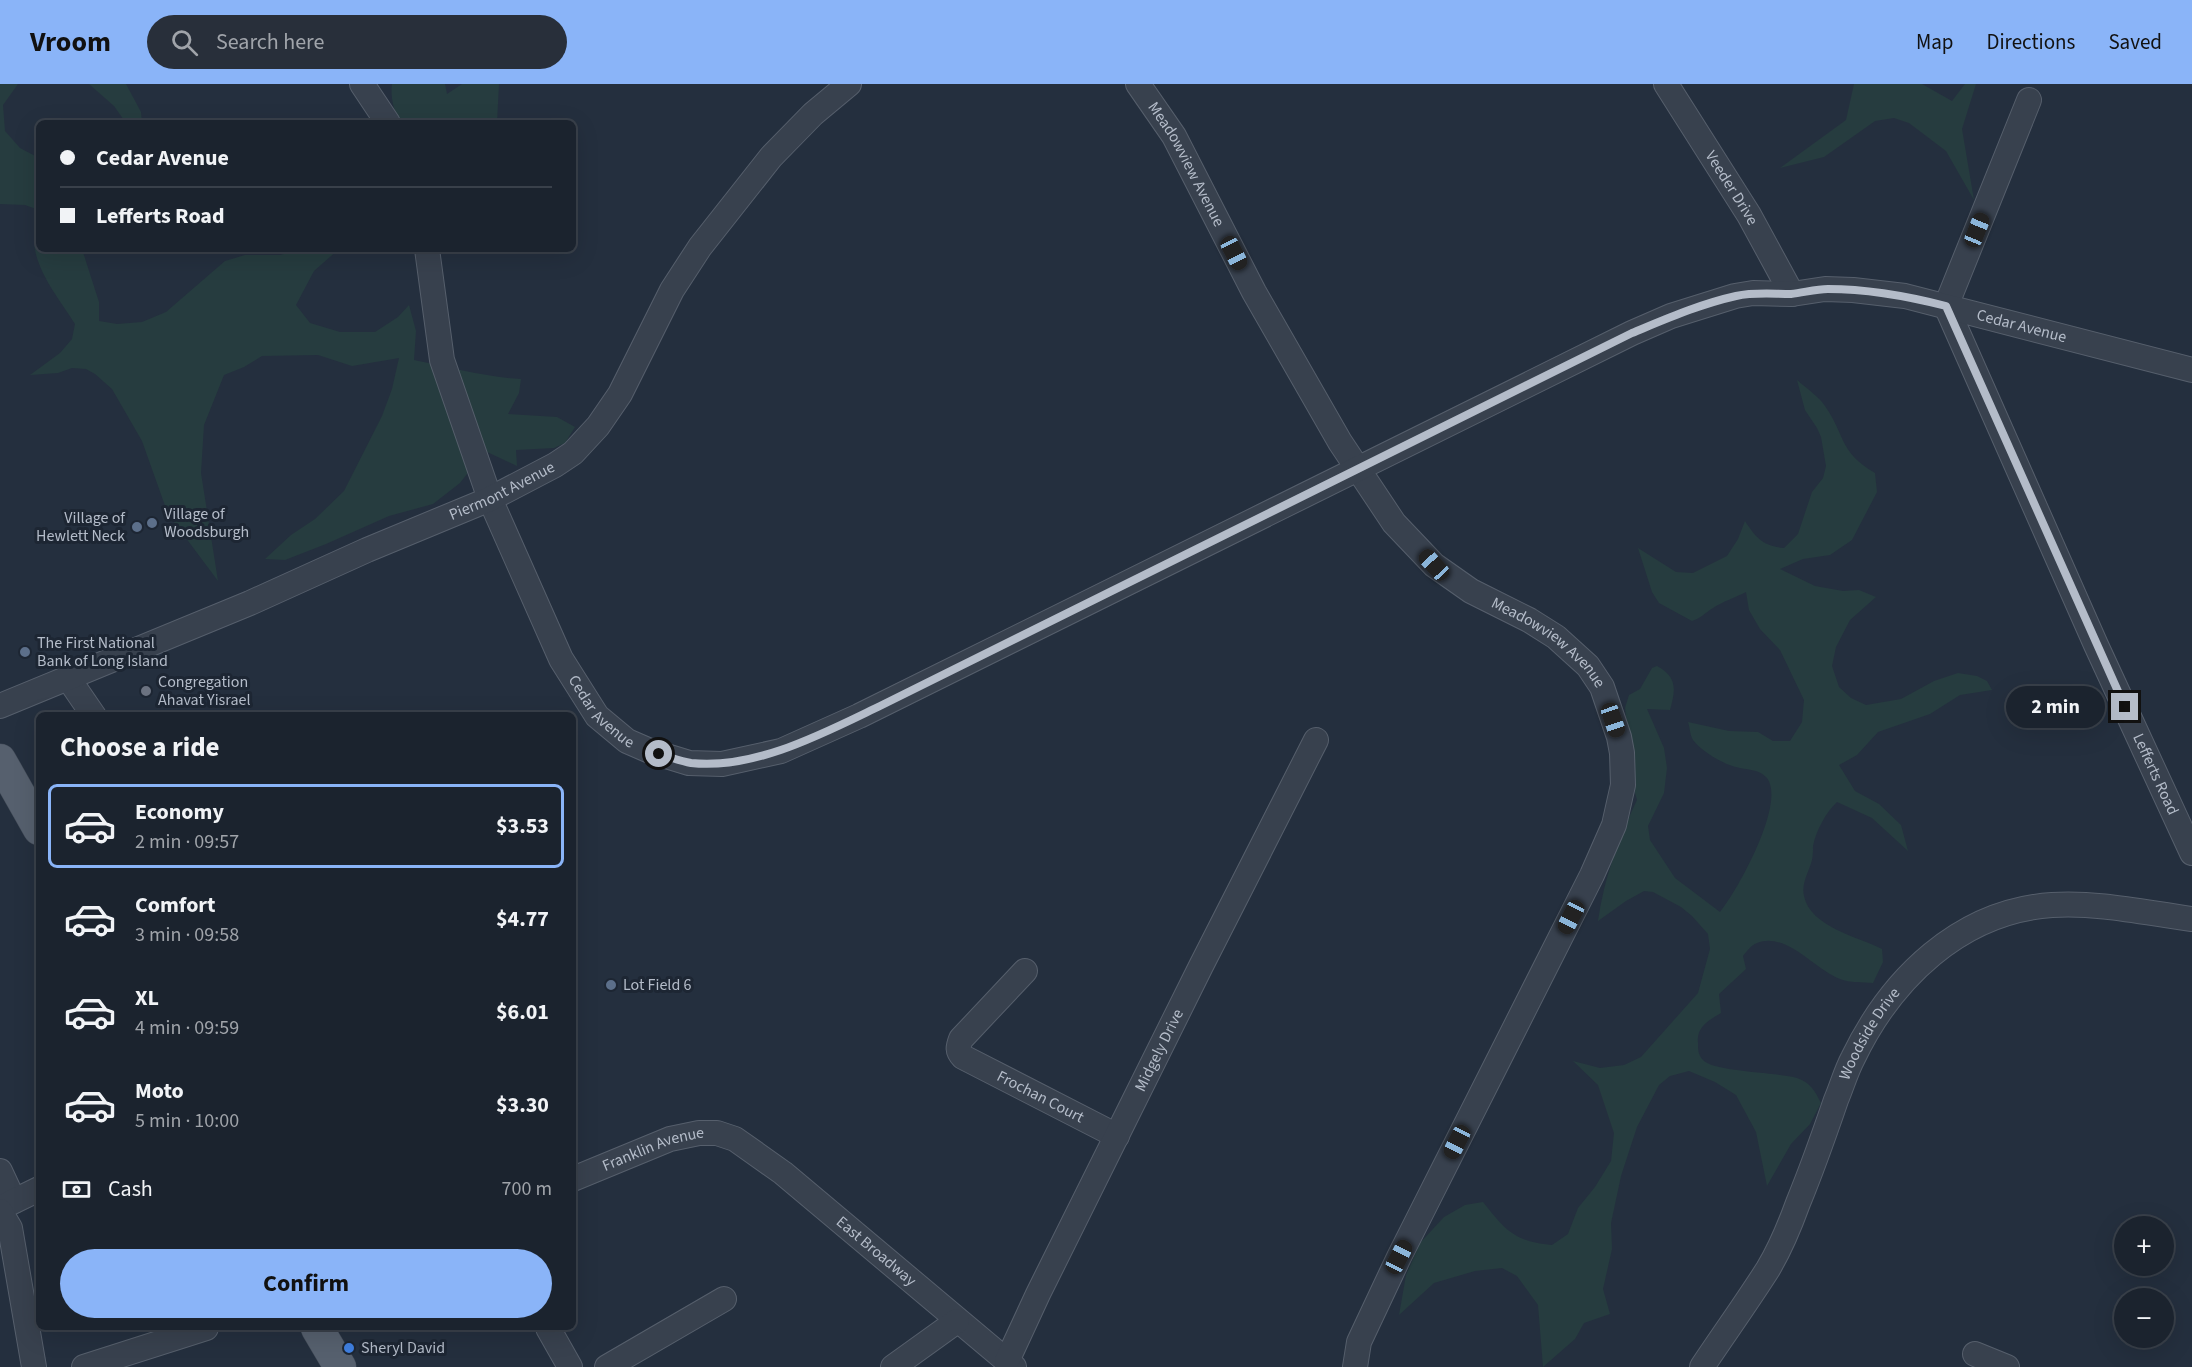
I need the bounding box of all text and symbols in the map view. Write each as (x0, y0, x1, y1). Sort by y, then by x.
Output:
search box (147, 15, 567, 69)
text: Vroom (30, 22, 111, 62)
icon: search (168, 26, 201, 59)
text: Search here (216, 26, 324, 58)
text: Map (1916, 27, 1954, 57)
text: Directions (1987, 27, 2075, 57)
text: Saved (2108, 27, 2162, 57)
street label: Meadowview Avenue (1143, 97, 1230, 231)
text: Cedar Avenue (96, 142, 229, 174)
street label: Veeder Drive (1700, 146, 1763, 229)
text: Lefferts Road (96, 200, 225, 232)
car (1962, 210, 1992, 250)
car (1218, 233, 1250, 273)
street label: Cedar Avenue (1974, 304, 2069, 348)
street label: Piermont Avenue (446, 456, 559, 526)
place label: Village of Woodsburgh (164, 503, 249, 543)
place label: Village of Hewlett Neck (36, 507, 126, 547)
marker: Village of Woodsburgh (145, 516, 159, 530)
marker: Village of Hewlett Neck (130, 520, 144, 534)
car (1415, 546, 1453, 584)
street label: Meadowview Avenue (1488, 592, 1611, 692)
place label: The First National Bank of Long Island (37, 632, 168, 672)
marker: The First National Bank of Long Island (18, 645, 32, 659)
place label: Congregation Ahavat Yisrael (158, 671, 251, 711)
street label: Cedar Avenue (563, 671, 637, 754)
marker: Congregation Ahavat Yisrael (139, 684, 153, 698)
callout: 2 min (2005, 686, 2104, 728)
text: 2 min (2031, 693, 2080, 721)
route end (2111, 693, 2138, 720)
car (1599, 700, 1627, 740)
text: Choose a ride (60, 728, 220, 767)
street label: Lefferts Road (2127, 730, 2184, 819)
route start (645, 740, 672, 767)
text: Economy (135, 796, 224, 828)
icon: car (63, 799, 117, 853)
text: $3.53 (496, 810, 549, 842)
text: 2 min · 09:57 (135, 828, 239, 856)
text: Comfort (135, 889, 216, 921)
icon: car (63, 892, 117, 946)
car (1555, 897, 1587, 937)
text: $4.77 (496, 903, 549, 935)
text: 3 min · 09:58 (135, 921, 239, 949)
place label: Lot Field 6 (623, 974, 692, 996)
marker: Lot Field 6 (604, 978, 618, 992)
text: XL (135, 982, 159, 1014)
street label: Woodside Drive (1834, 983, 1905, 1083)
icon: car (63, 985, 117, 1039)
text: $6.01 (496, 996, 549, 1028)
street label: Midgely Drive (1129, 1005, 1189, 1095)
text: 4 min · 09:59 (135, 1014, 239, 1042)
street label: Frochan Court (993, 1065, 1088, 1129)
text: Moto (135, 1075, 184, 1107)
icon: car (63, 1078, 117, 1132)
text: $3.30 (496, 1089, 549, 1121)
text: 5 min · 10:00 (135, 1107, 239, 1135)
street label: Franklin Avenue (599, 1122, 704, 1177)
car (1441, 1122, 1473, 1162)
icon: cash (60, 1173, 93, 1206)
text: Cash (108, 1173, 153, 1205)
text: 700 m (502, 1175, 552, 1203)
street label: East Broadway (831, 1211, 921, 1292)
map controls (2114, 1216, 2174, 1348)
button: + (2114, 1216, 2174, 1276)
car (1383, 1237, 1415, 1277)
button: Confirm (60, 1249, 552, 1318)
button: − (2114, 1288, 2174, 1348)
place label: Sheryl David (361, 1337, 445, 1359)
marker: Sheryl David (342, 1341, 356, 1355)

